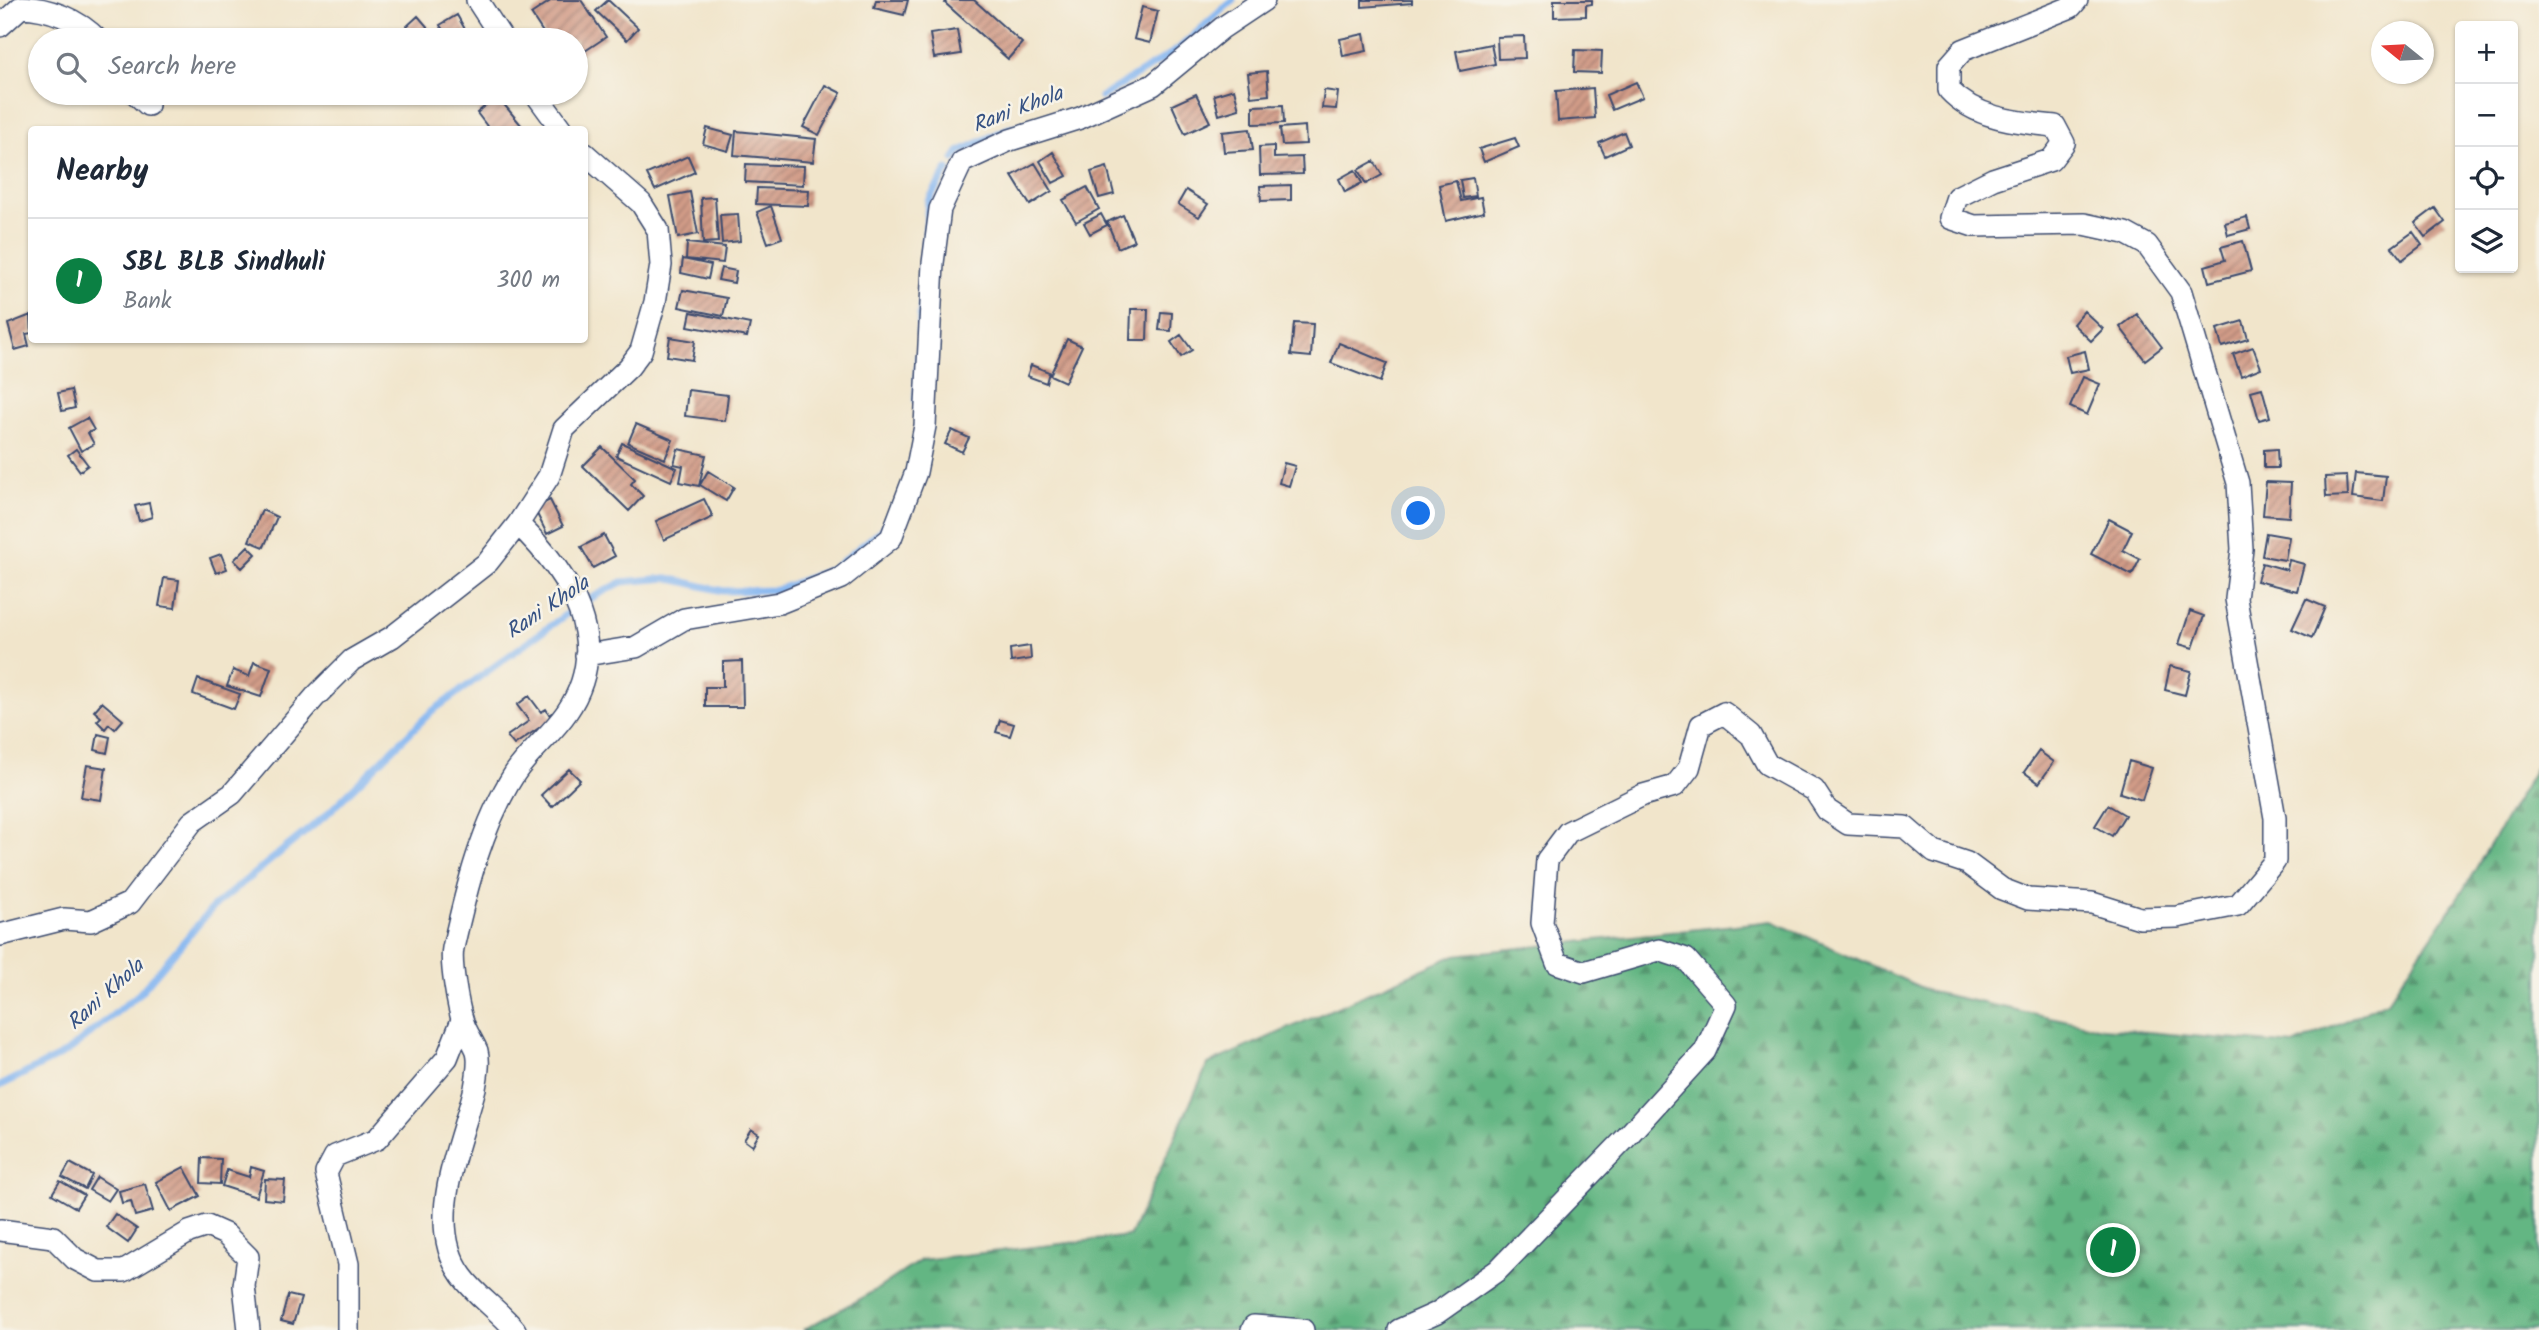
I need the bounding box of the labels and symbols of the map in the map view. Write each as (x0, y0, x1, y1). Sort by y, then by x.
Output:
north arrow (2371, 21, 2434, 84)
water label: Rani Khola (968, 77, 1069, 142)
your location (1401, 496, 1435, 530)
water label: Rani Khola (499, 567, 598, 648)
water label: Rani Khola (60, 950, 153, 1039)
pin: 1 (2090, 1224, 2136, 1276)

